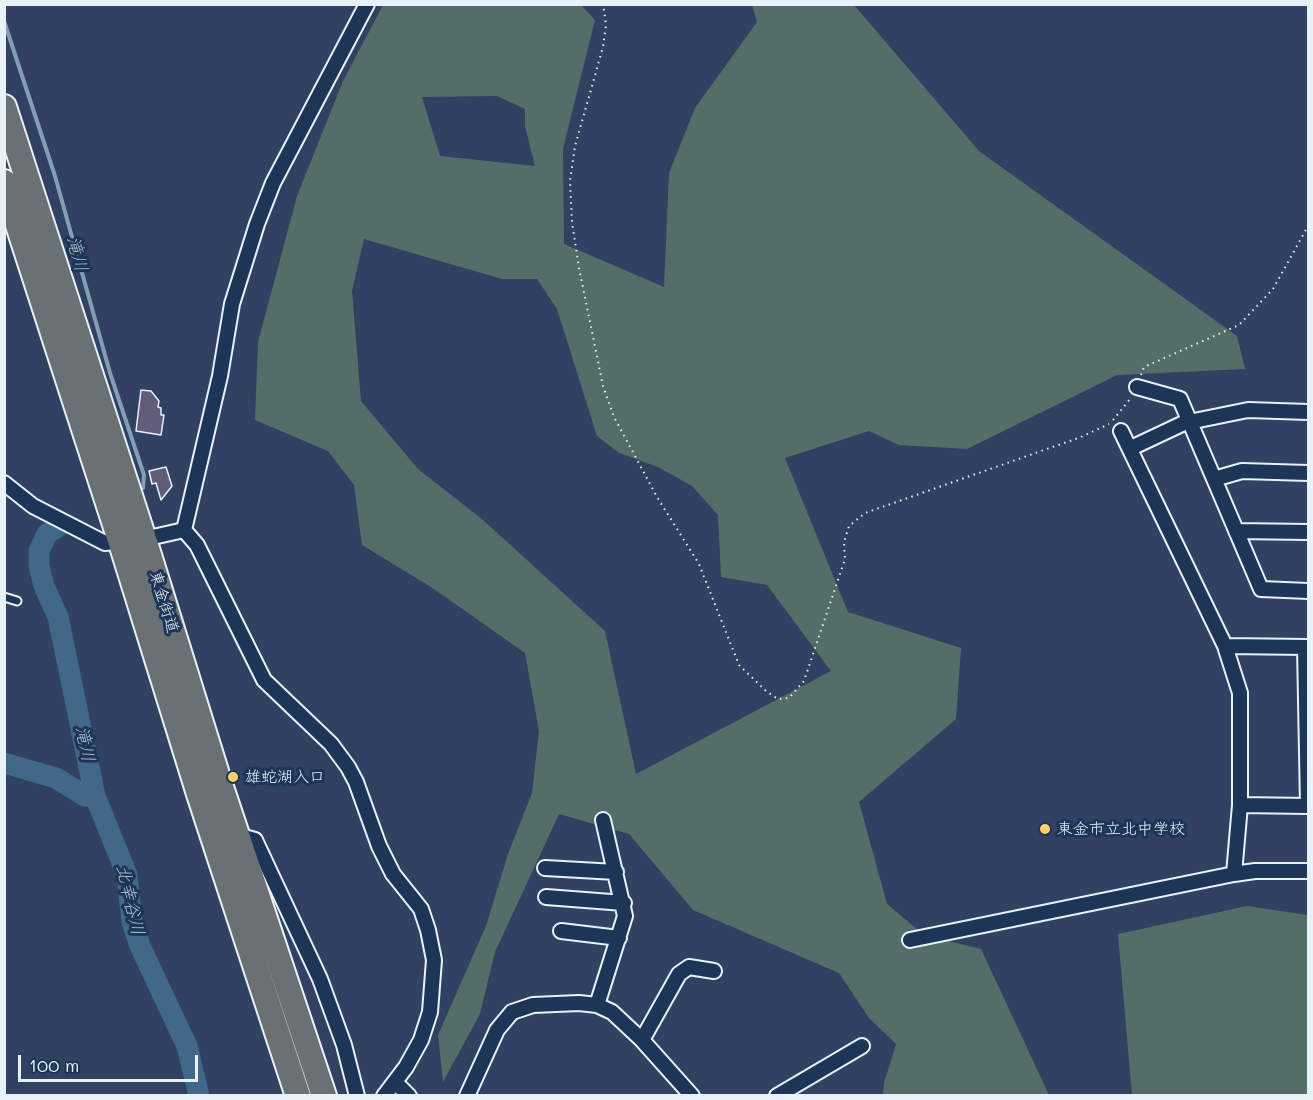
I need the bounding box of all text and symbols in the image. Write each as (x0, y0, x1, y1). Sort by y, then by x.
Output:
water label: 滝川 (62, 234, 92, 274)
street label: 東金街道 (145, 569, 183, 635)
water label: 滝川 (71, 724, 99, 764)
place label: 雄蛇湖入口 (245, 767, 325, 787)
marker: 雄蛇湖入口 (226, 770, 240, 784)
place label: 東金市立北中学校 (1057, 819, 1185, 839)
marker: 東金市立北中学校 (1038, 822, 1052, 836)
water label: 北幸谷川 (111, 862, 149, 938)
scale bar (21, 1043, 201, 1081)
text: 100 m (29, 1053, 79, 1077)

